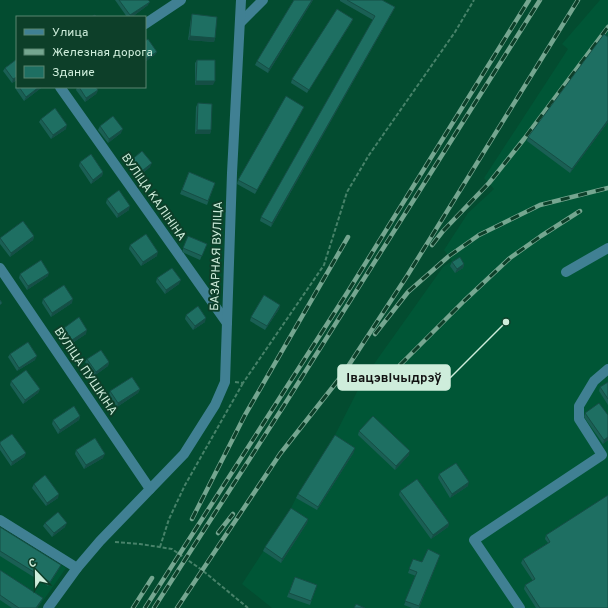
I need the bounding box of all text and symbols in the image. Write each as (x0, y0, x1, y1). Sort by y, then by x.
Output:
legend (16, 16, 146, 88)
text: Улица (52, 25, 88, 41)
text: Железная дорога (52, 45, 153, 61)
text: Здание (52, 65, 95, 81)
street label: ВУЛІЦА КАЛІНІНА (117, 151, 189, 244)
street label: БАЗАРНАЯ ВУЛІЦА (207, 201, 227, 311)
street label: ВУЛІЦА ПУШКІНА (50, 325, 120, 419)
callout: Івацэвічыдрэў (338, 365, 450, 390)
text: Івацэвічыдрэў (346, 371, 442, 387)
north arrow (16, 552, 56, 592)
text: С (27, 556, 39, 571)

